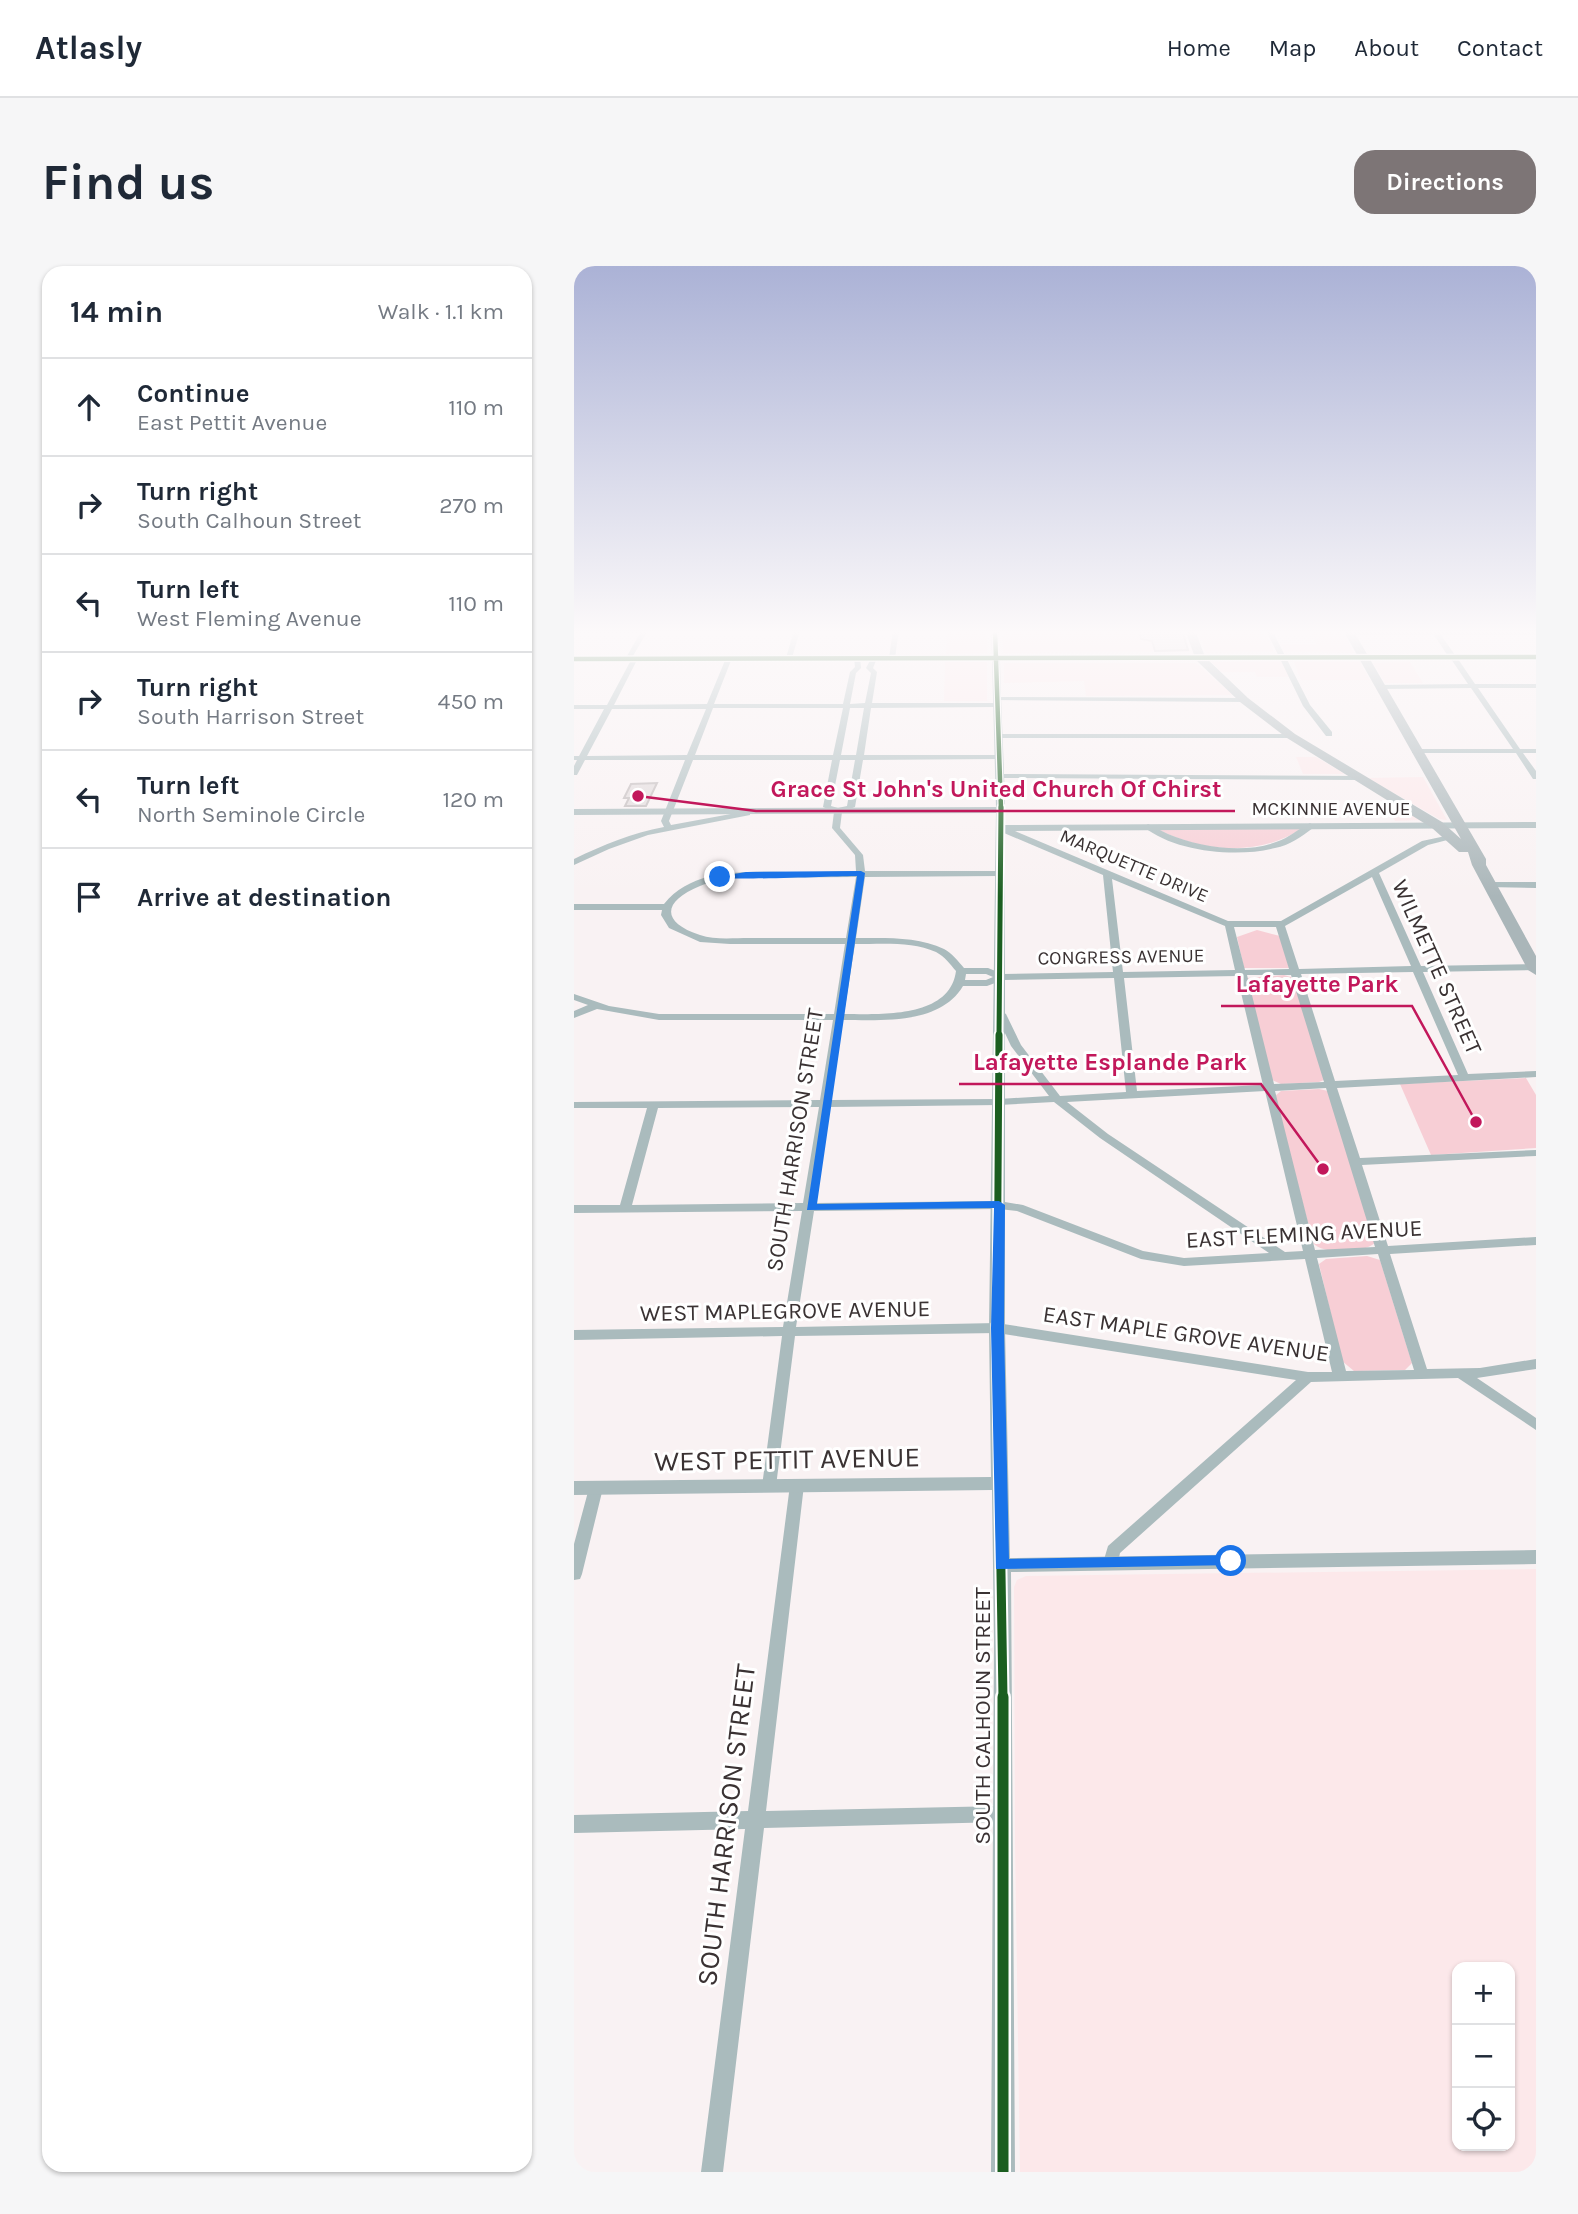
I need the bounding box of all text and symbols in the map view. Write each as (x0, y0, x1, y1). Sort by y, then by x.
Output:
text: Atlasly (35, 29, 142, 67)
text: Home (1167, 34, 1231, 62)
text: Map (1269, 34, 1316, 62)
text: About (1354, 34, 1419, 62)
text: Contact (1457, 34, 1543, 62)
button: Directions (1354, 150, 1536, 214)
text: Find us (42, 154, 214, 211)
text: 14 min (70, 294, 163, 330)
text: Walk · 1.1 km (378, 298, 504, 325)
text: Continue (137, 378, 249, 409)
icon: ahead (70, 388, 108, 426)
text: 110 m (448, 394, 504, 421)
text: East Pettit Avenue (137, 409, 327, 436)
text: Turn right (137, 476, 258, 507)
icon: right (70, 486, 108, 524)
text: 270 m (439, 492, 504, 519)
text: South Calhoun Street (137, 507, 361, 534)
text: Turn left (137, 574, 239, 605)
icon: left (70, 584, 108, 622)
text: 110 m (448, 590, 504, 617)
text: West Fleming Avenue (137, 605, 362, 632)
text: Turn right (137, 672, 258, 703)
icon: right (70, 682, 108, 720)
text: 450 m (438, 688, 504, 715)
text: South Harrison Street (137, 703, 364, 730)
callout: Grace St John's United Church Of Chirst (756, 766, 1235, 811)
text: Turn left (137, 770, 239, 801)
text: Grace St John's United Church Of Chirst (771, 775, 1221, 803)
icon: left (70, 780, 108, 818)
text: 120 m (442, 786, 504, 813)
street label: MCKINNIE AVENUE (1252, 798, 1410, 820)
text: North Seminole Circle (137, 801, 365, 828)
street label: MARQUETTE DRIVE (1056, 825, 1212, 907)
route end (704, 861, 735, 892)
street label: WILMETTE STREET (1386, 875, 1488, 1059)
icon: arrive (70, 878, 108, 916)
text: Arrive at destination (137, 882, 391, 913)
street label: CONGRESS AVENUE (1037, 945, 1205, 969)
callout: Lafayette Park (1221, 961, 1412, 1006)
text: Lafayette Park (1236, 970, 1398, 998)
street label: SOUTH HARRISON STREET (761, 1006, 829, 1274)
callout: Lafayette Esplande Park (959, 1039, 1261, 1084)
text: Lafayette Esplande Park (973, 1048, 1247, 1076)
street label: EAST FLEMING AVENUE (1185, 1214, 1423, 1254)
street label: WEST MAPLEGROVE AVENUE (640, 1295, 930, 1327)
street label: EAST MAPLE GROVE AVENUE (1041, 1301, 1331, 1367)
street label: WEST PETTIT AVENUE (654, 1440, 920, 1478)
route start (1215, 1545, 1246, 1576)
street label: SOUTH CALHOUN STREET (969, 1587, 996, 1845)
street label: SOUTH HARRISON STREET (690, 1662, 762, 1988)
map controls (1452, 1962, 1515, 2151)
button: + (1452, 1962, 1515, 2025)
button: − (1452, 2025, 1515, 2088)
button: locate (1452, 2088, 1515, 2151)

